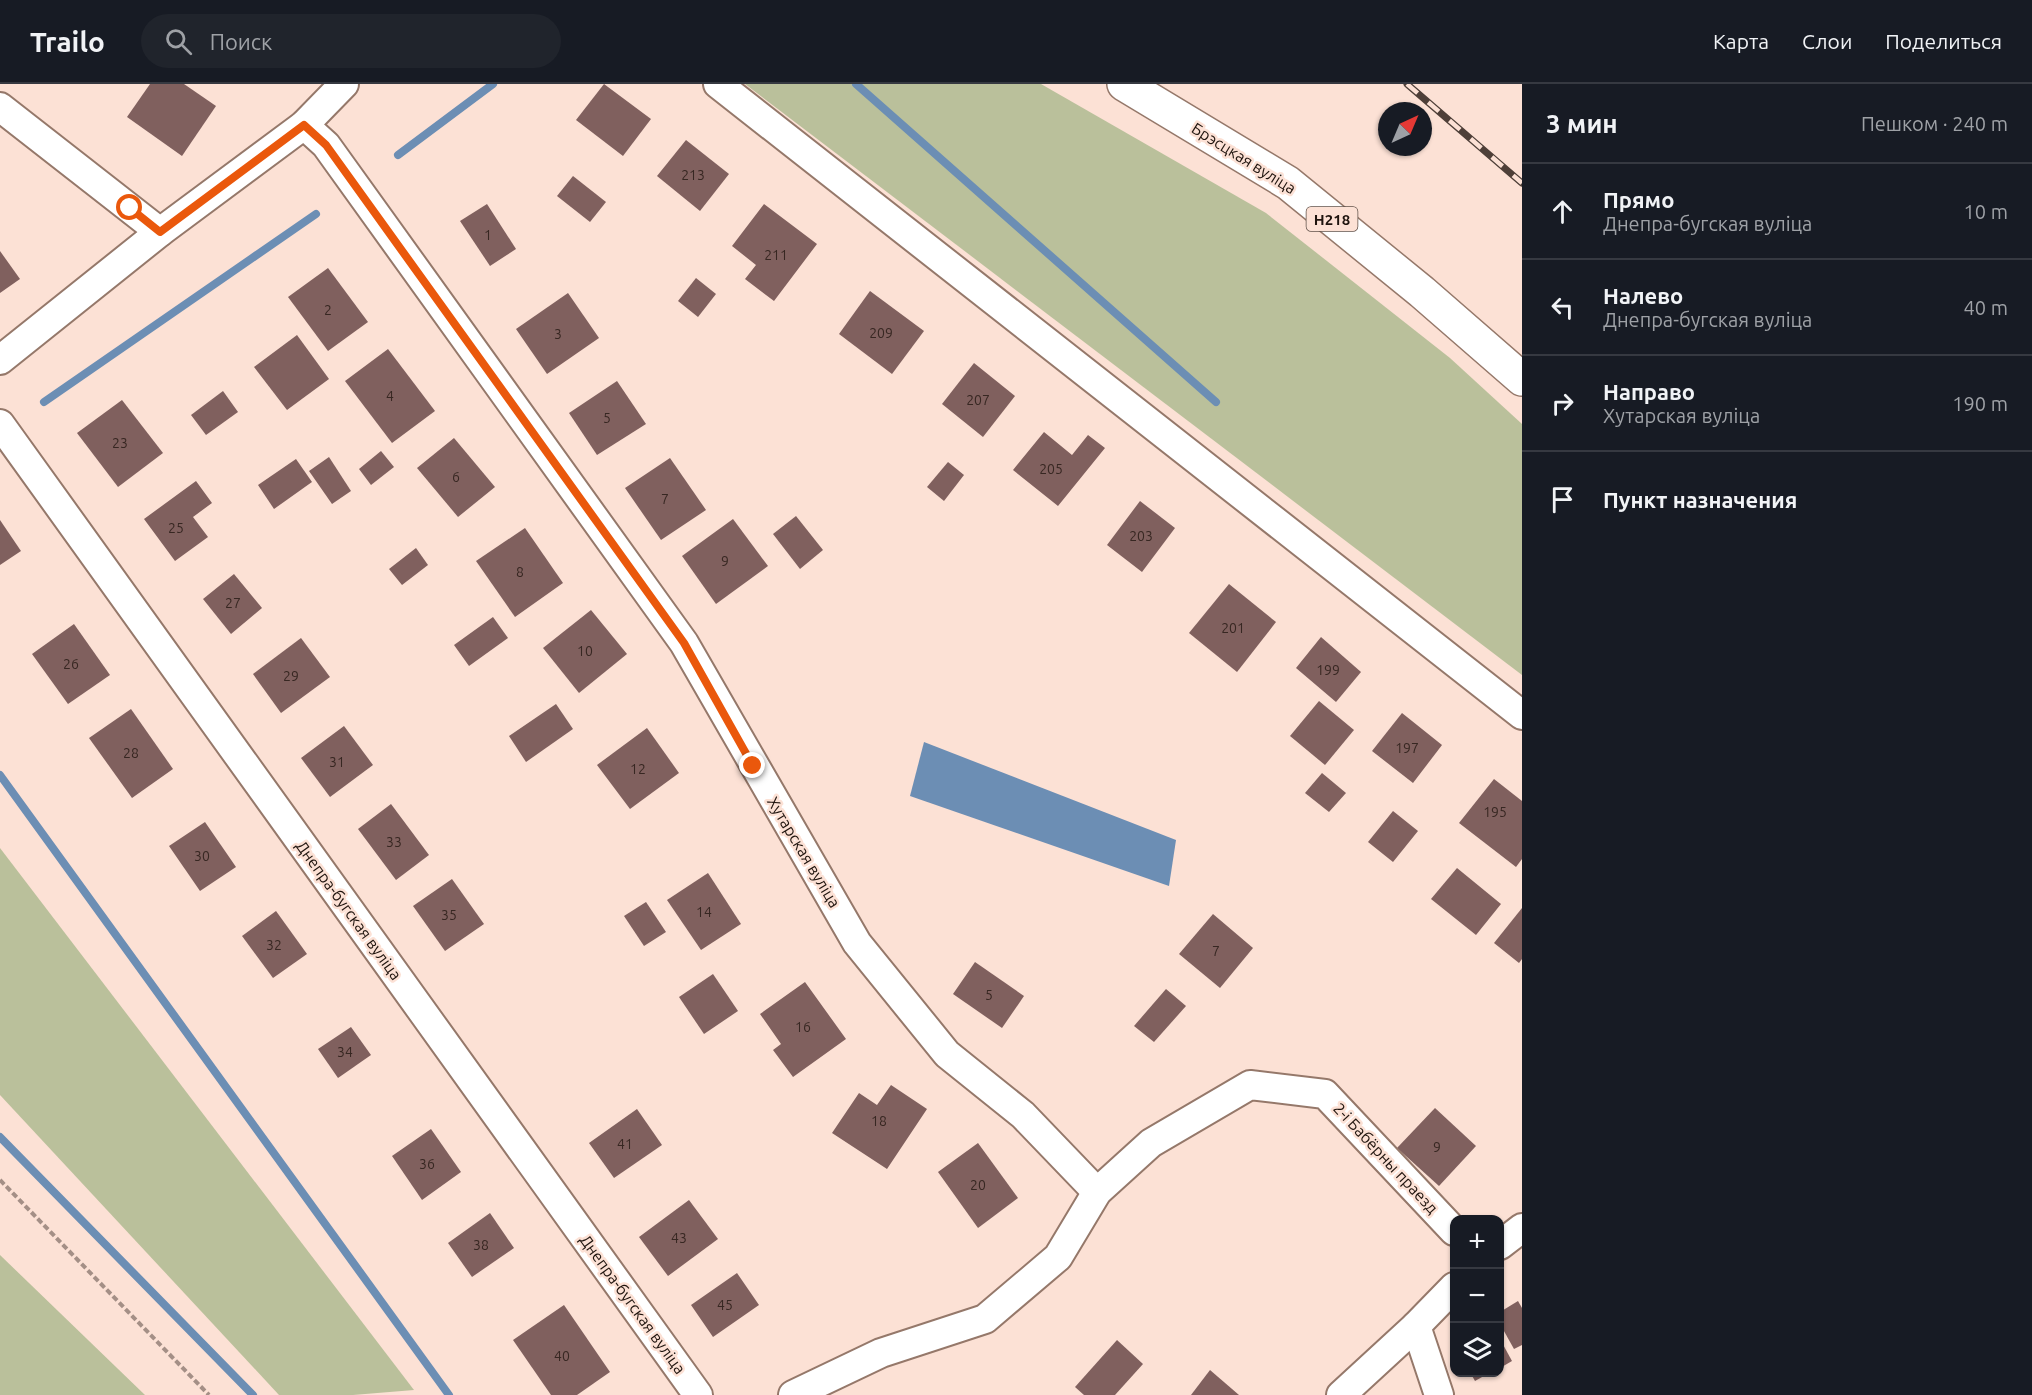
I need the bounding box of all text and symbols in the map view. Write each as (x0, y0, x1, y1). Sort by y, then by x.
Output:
search box (141, 14, 561, 68)
icon: search (162, 25, 195, 58)
text: Trailo (30, 26, 105, 57)
text: Поиск (210, 29, 272, 54)
text: Карта (1713, 29, 1769, 53)
text: Слои (1802, 29, 1852, 53)
text: Поделиться (1885, 29, 2002, 53)
north arrow (1378, 102, 1432, 156)
text: 3 мин (1546, 109, 1618, 138)
text: Пешком · 240 m (1861, 112, 2008, 135)
street label: Брэсцкая вуліца (1189, 119, 1299, 197)
house number: 213 (681, 167, 705, 183)
text: Прямо (1603, 187, 1674, 212)
route start (116, 194, 142, 220)
icon: ahead (1546, 195, 1579, 228)
text: 10 m (1964, 200, 2008, 223)
road number: Н218 (1306, 207, 1358, 231)
text: Днепра-бугская вуліца (1603, 212, 1812, 235)
house number: 1 (484, 227, 492, 243)
house number: 211 (764, 247, 788, 263)
text: Налево (1603, 283, 1683, 308)
icon: left (1546, 291, 1579, 324)
text: 40 m (1964, 296, 2008, 319)
house number: 2 (324, 302, 332, 318)
text: Днепра-бугская вуліца (1603, 308, 1812, 331)
house number: 209 (869, 325, 893, 341)
house number: 3 (554, 326, 562, 342)
text: Направо (1603, 379, 1695, 404)
icon: right (1546, 387, 1579, 420)
house number: 4 (386, 388, 394, 404)
house number: 207 (966, 392, 990, 408)
text: 190 m (1952, 392, 2008, 415)
text: Хутарская вуліца (1603, 404, 1760, 427)
house number: 5 (603, 410, 611, 426)
house number: 23 (112, 435, 128, 451)
house number: 205 (1039, 461, 1063, 477)
house number: 6 (452, 469, 460, 485)
icon: arrive (1546, 483, 1579, 516)
text: Пункт назначения (1603, 487, 1797, 512)
house number: 7 (661, 491, 669, 507)
house number: 25 (168, 520, 184, 536)
house number: 203 (1129, 528, 1153, 544)
house number: 9 (721, 553, 729, 569)
house number: 8 (516, 564, 524, 580)
house number: 27 (225, 595, 241, 611)
house number: 201 (1221, 620, 1245, 636)
house number: 10 (577, 643, 593, 659)
house number: 26 (63, 656, 79, 672)
house number: 199 (1316, 662, 1340, 678)
house number: 29 (283, 668, 299, 684)
house number: 197 (1395, 740, 1419, 756)
house number: 28 (123, 745, 139, 761)
route end (739, 752, 765, 778)
house number: 31 (329, 754, 345, 770)
house number: 12 (630, 761, 646, 777)
street label: Хутарская вуліца (764, 793, 844, 911)
house number: 195 (1483, 804, 1507, 820)
house number: 33 (386, 834, 402, 850)
street label: Днепра-бугская вуліца (292, 837, 406, 983)
house number: 30 (194, 848, 210, 864)
house number: 14 (696, 904, 712, 920)
house number: 35 (441, 907, 457, 923)
house number: 32 (266, 937, 282, 953)
house number: 7 (1212, 943, 1220, 959)
house number: 5 (985, 987, 993, 1003)
house number: 16 (795, 1019, 811, 1035)
house number: 34 (337, 1044, 353, 1060)
street label: 2-і Бабёрны праезд (1330, 1099, 1442, 1217)
house number: 18 (871, 1113, 887, 1129)
house number: 41 (617, 1136, 633, 1152)
house number: 9 (1433, 1139, 1441, 1155)
house number: 36 (419, 1156, 435, 1172)
house number: 20 (970, 1177, 986, 1193)
map controls (1450, 1215, 1504, 1377)
button: + (1450, 1215, 1504, 1269)
house number: 43 (671, 1230, 687, 1246)
street label: Днепра-бугская вуліца (576, 1231, 690, 1377)
house number: 38 (473, 1237, 489, 1253)
button: − (1450, 1269, 1504, 1323)
house number: 45 (717, 1297, 733, 1313)
button: layers (1450, 1323, 1504, 1377)
house number: 40 (554, 1348, 570, 1364)

